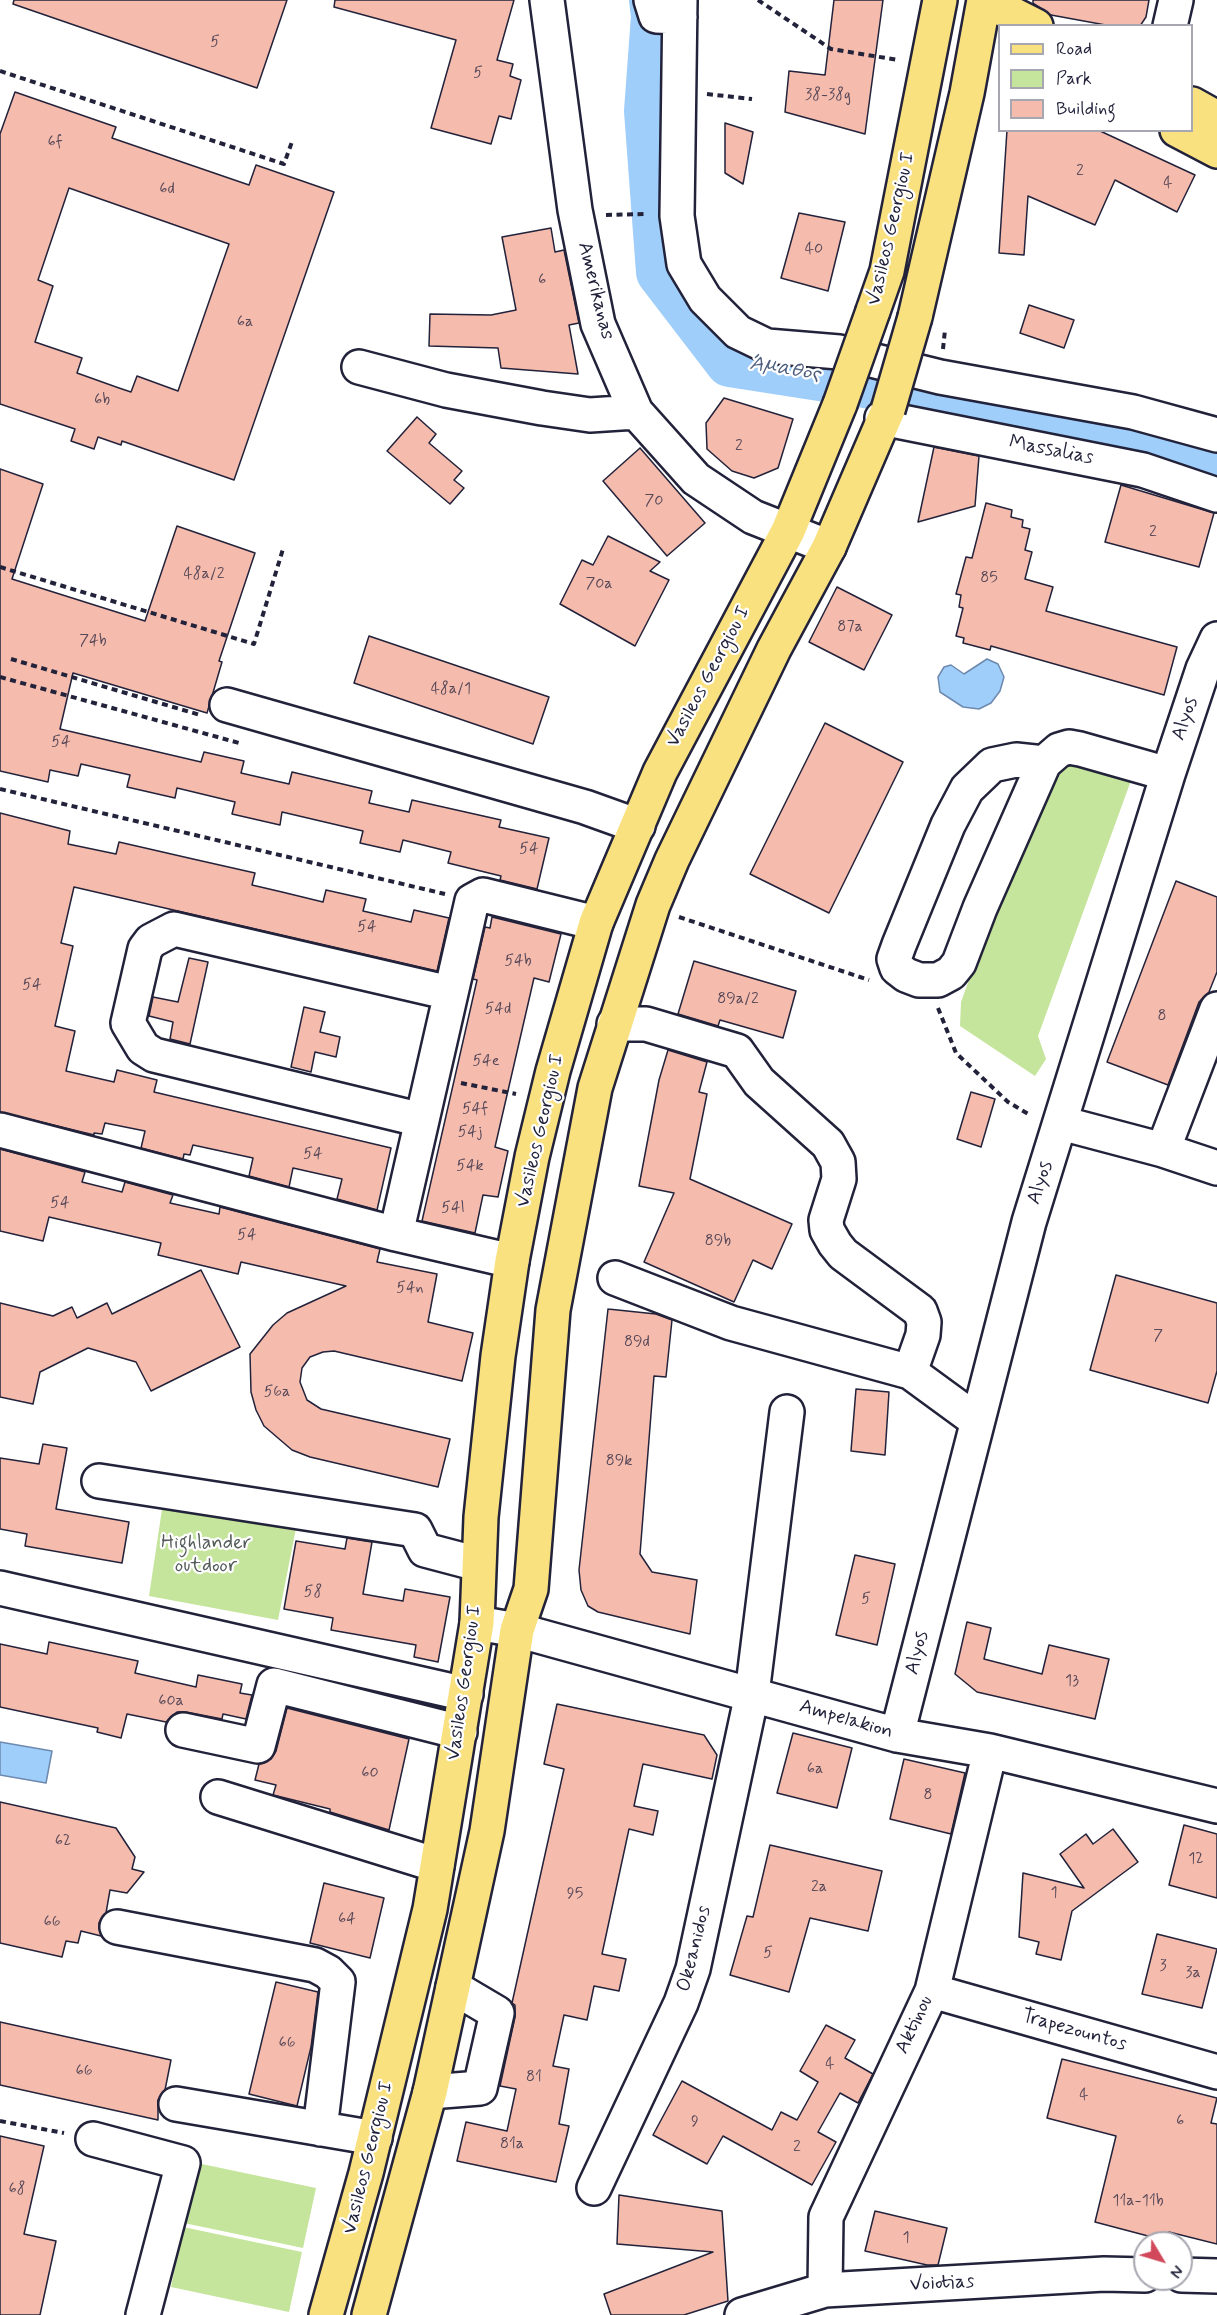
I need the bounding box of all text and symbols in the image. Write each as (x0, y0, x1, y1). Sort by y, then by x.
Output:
legend (998, 24, 1193, 132)
house number: 5 (210, 33, 220, 53)
text: Road (1056, 37, 1092, 61)
house number: 5 (473, 64, 483, 84)
text: Park (1056, 67, 1092, 91)
house number: 38-38g (805, 86, 851, 106)
text: Building (1056, 97, 1116, 121)
house number: 6f (47, 133, 63, 153)
street label: Vasileos Georgiou I (863, 150, 921, 308)
house number: 2 (1076, 162, 1084, 182)
house number: 4 (1163, 174, 1173, 194)
house number: 6d (159, 180, 175, 200)
street label: Amerikanas (571, 240, 619, 342)
house number: 40 (805, 240, 823, 260)
house number: 6 (538, 271, 546, 291)
house number: 6a (237, 313, 253, 333)
water label: Άμαθος (748, 352, 822, 388)
house number: 6b (94, 391, 110, 411)
street label: Massalias (1007, 431, 1095, 471)
house number: 2 (735, 437, 743, 457)
house number: 70 (645, 492, 663, 512)
house number: 2 (1149, 523, 1157, 543)
house number: 48a/2 (183, 565, 225, 585)
house number: 85 (980, 569, 998, 589)
house number: 70a (585, 575, 613, 595)
street label: Vasileos Georgiou I (662, 602, 756, 752)
house number: 87a (837, 618, 863, 638)
house number: 74b (79, 632, 107, 652)
house number: 48a/1 (431, 680, 471, 700)
street label: Alyos (1167, 694, 1205, 744)
house number: 54 (51, 733, 71, 753)
house number: 54 (519, 840, 539, 860)
house number: 54 (357, 918, 377, 938)
house number: 54b (504, 952, 532, 972)
house number: 54 (22, 976, 42, 996)
house number: 89a/2 (717, 990, 759, 1010)
house number: 54d (485, 1000, 511, 1020)
house number: 8 (1157, 1007, 1167, 1027)
house number: 54e (472, 1052, 500, 1072)
street label: Vasileos Georgiou I (512, 1052, 570, 1210)
house number: 54f (462, 1100, 488, 1120)
house number: 54j (458, 1123, 482, 1143)
house number: 54 (303, 1145, 323, 1165)
house number: 54k (456, 1157, 484, 1177)
street label: Alyos (1023, 1158, 1059, 1208)
house number: 54 (50, 1194, 70, 1214)
house number: 54l (441, 1199, 465, 1219)
house number: 54 (237, 1226, 257, 1246)
house number: 89b (705, 1232, 731, 1252)
house number: 54n (396, 1279, 424, 1299)
house number: 7 (1153, 1327, 1163, 1347)
house number: 89d (624, 1333, 650, 1353)
house number: 56a (264, 1383, 290, 1403)
house number: 89k (606, 1452, 632, 1472)
park label: Highlander outdoor (161, 1532, 251, 1579)
house number: 58 (304, 1583, 322, 1603)
house number: 5 (861, 1590, 871, 1610)
street label: Vasileos Georgiou I (442, 1604, 488, 1762)
street label: Alyos (901, 1629, 935, 1677)
house number: 13 (1065, 1672, 1079, 1692)
house number: 60a (158, 1692, 184, 1712)
street label: Ampelakion (796, 1695, 896, 1745)
house number: 6a (807, 1760, 823, 1780)
house number: 60 (361, 1764, 379, 1784)
house number: 8 (923, 1786, 933, 1806)
house number: 62 (55, 1832, 71, 1852)
house number: 12 (1188, 1850, 1204, 1870)
house number: 2a (811, 1878, 827, 1898)
house number: 1 (1050, 1884, 1058, 1904)
house number: 95 (567, 1885, 583, 1905)
street label: Okeanidos (673, 1904, 717, 1994)
house number: 64 (338, 1910, 356, 1930)
house number: 66 (43, 1913, 61, 1933)
house number: 5 (763, 1944, 773, 1964)
house number: 3 (1159, 1957, 1167, 1977)
house number: 3a (1185, 1964, 1201, 1984)
street label: Aktinou (891, 1992, 939, 2058)
street label: Trapezountos (1019, 2005, 1129, 2057)
house number: 66 (278, 2034, 296, 2054)
house number: 4 (825, 2055, 835, 2075)
house number: 66 (75, 2062, 93, 2082)
house number: 81 (526, 2068, 542, 2088)
street label: Vasileos Georgiou I (338, 2079, 400, 2237)
house number: 4 (1079, 2086, 1089, 2106)
house number: 6 (1176, 2112, 1184, 2132)
house number: 9 (691, 2113, 699, 2133)
house number: 81a (500, 2135, 524, 2155)
house number: 2 (793, 2138, 801, 2158)
house number: 68 (9, 2180, 25, 2200)
house number: 11a-11b (1112, 2192, 1164, 2212)
house number: 1 (902, 2229, 910, 2249)
north arrow (1133, 2231, 1193, 2291)
text: N (1164, 2260, 1188, 2282)
street label: Voiotias (909, 2270, 975, 2298)

